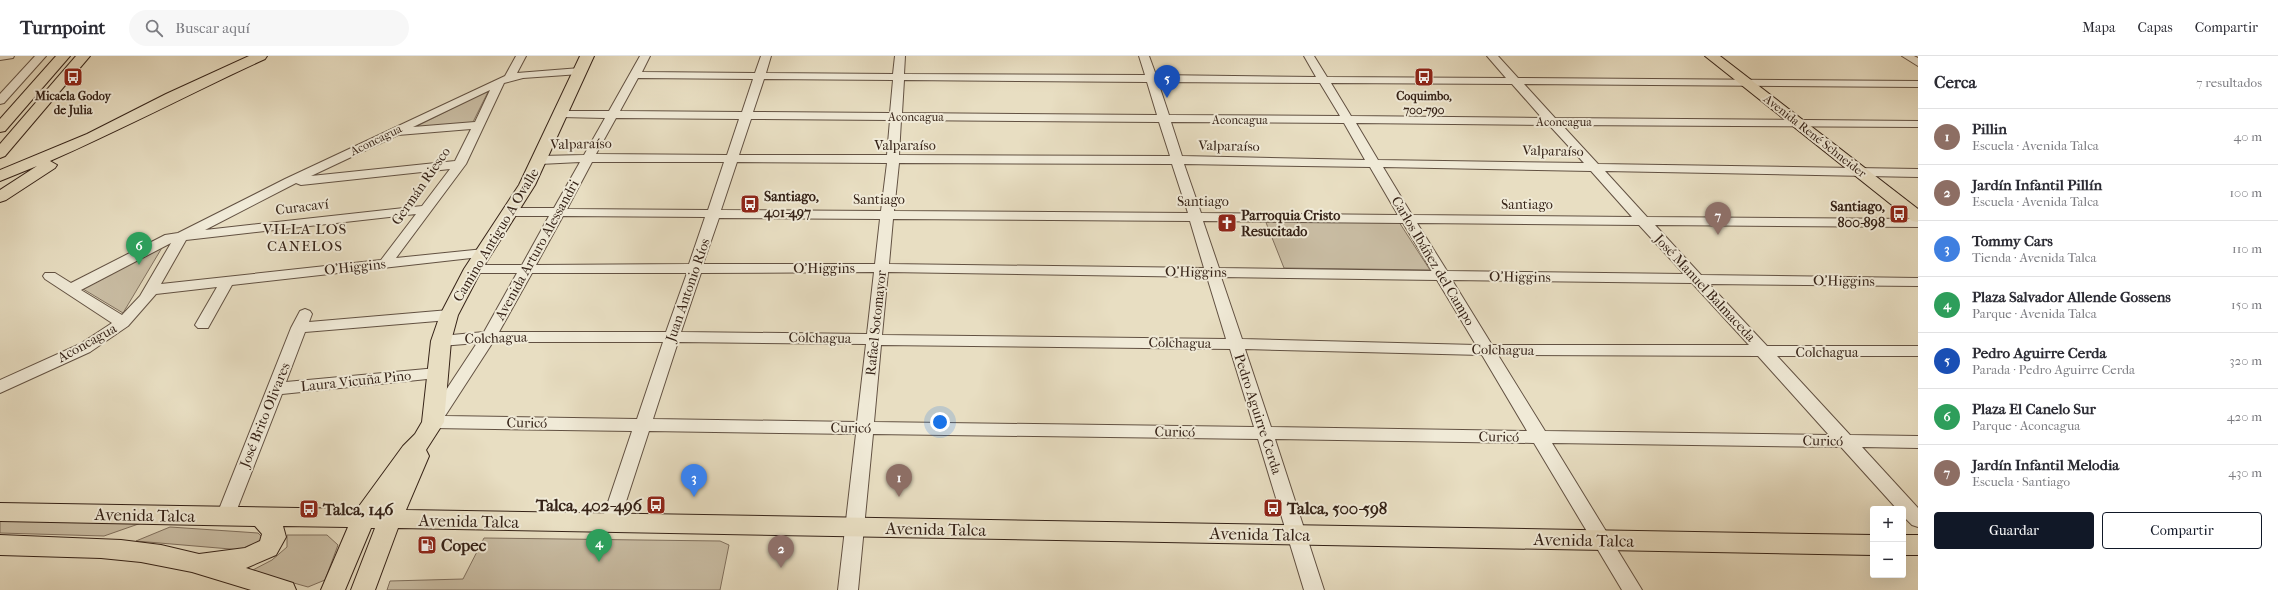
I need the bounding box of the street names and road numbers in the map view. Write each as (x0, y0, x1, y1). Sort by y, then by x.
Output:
street label: Avenida René Schneider (1760, 91, 1870, 181)
street label: Aconcagua (887, 110, 944, 124)
street label: Aconcagua (1211, 113, 1268, 127)
street label: Aconcagua (1535, 115, 1592, 129)
street label: Aconcagua (347, 121, 405, 159)
street label: Valparaíso (549, 135, 612, 153)
street label: Valparaíso (873, 137, 936, 154)
street label: Valparaíso (1197, 137, 1260, 155)
street label: Valparaíso (1521, 142, 1584, 160)
street label: Germán Riesco (388, 144, 454, 228)
street label: Camino Antiguo A Ovalle (449, 165, 543, 305)
street label: Avenida Arturo Alessandri (491, 177, 583, 324)
street label: Santiago (853, 191, 905, 208)
street label: Santiago (1177, 193, 1229, 210)
street label: Carlos Ibáñez del Campo (1388, 193, 1478, 329)
street label: Curacaví (274, 195, 330, 219)
street label: Santiago (1501, 196, 1553, 213)
street label: José Manuel Balmaceda (1650, 230, 1760, 346)
street label: Juan Antonio Ríos (662, 236, 714, 345)
street label: O'Higgins (323, 255, 387, 279)
street label: O'Higgins (793, 260, 855, 277)
street label: O'Higgins (1165, 263, 1227, 281)
street label: O'Higgins (1489, 268, 1551, 286)
street label: Rafael Sotomayor (862, 269, 890, 377)
street label: O'Higgins (1813, 272, 1875, 290)
street label: Aconcagua (54, 320, 120, 367)
street label: Colchagua (464, 328, 528, 348)
street label: Colchagua (788, 329, 852, 347)
street label: Colchagua (1148, 334, 1212, 352)
street label: Colchagua (1471, 341, 1535, 359)
street label: Colchagua (1796, 344, 1859, 361)
street label: Pedro Aguirre Cerda (1231, 352, 1286, 477)
street label: José Brito Olivares (236, 360, 294, 471)
street label: Laura Vicuña Pino (300, 367, 412, 395)
street label: Curicó (507, 414, 547, 432)
street label: Curicó (831, 419, 871, 437)
street label: Curicó (1155, 423, 1195, 441)
street label: Curicó (1479, 428, 1519, 446)
street label: Curicó (1803, 432, 1843, 450)
street label: Avenida Talca (94, 504, 196, 526)
street label: Avenida Talca (418, 510, 520, 532)
street label: Avenida Talca (885, 518, 987, 540)
street label: Avenida Talca (1209, 523, 1311, 545)
street label: Avenida Talca (1533, 529, 1635, 551)

